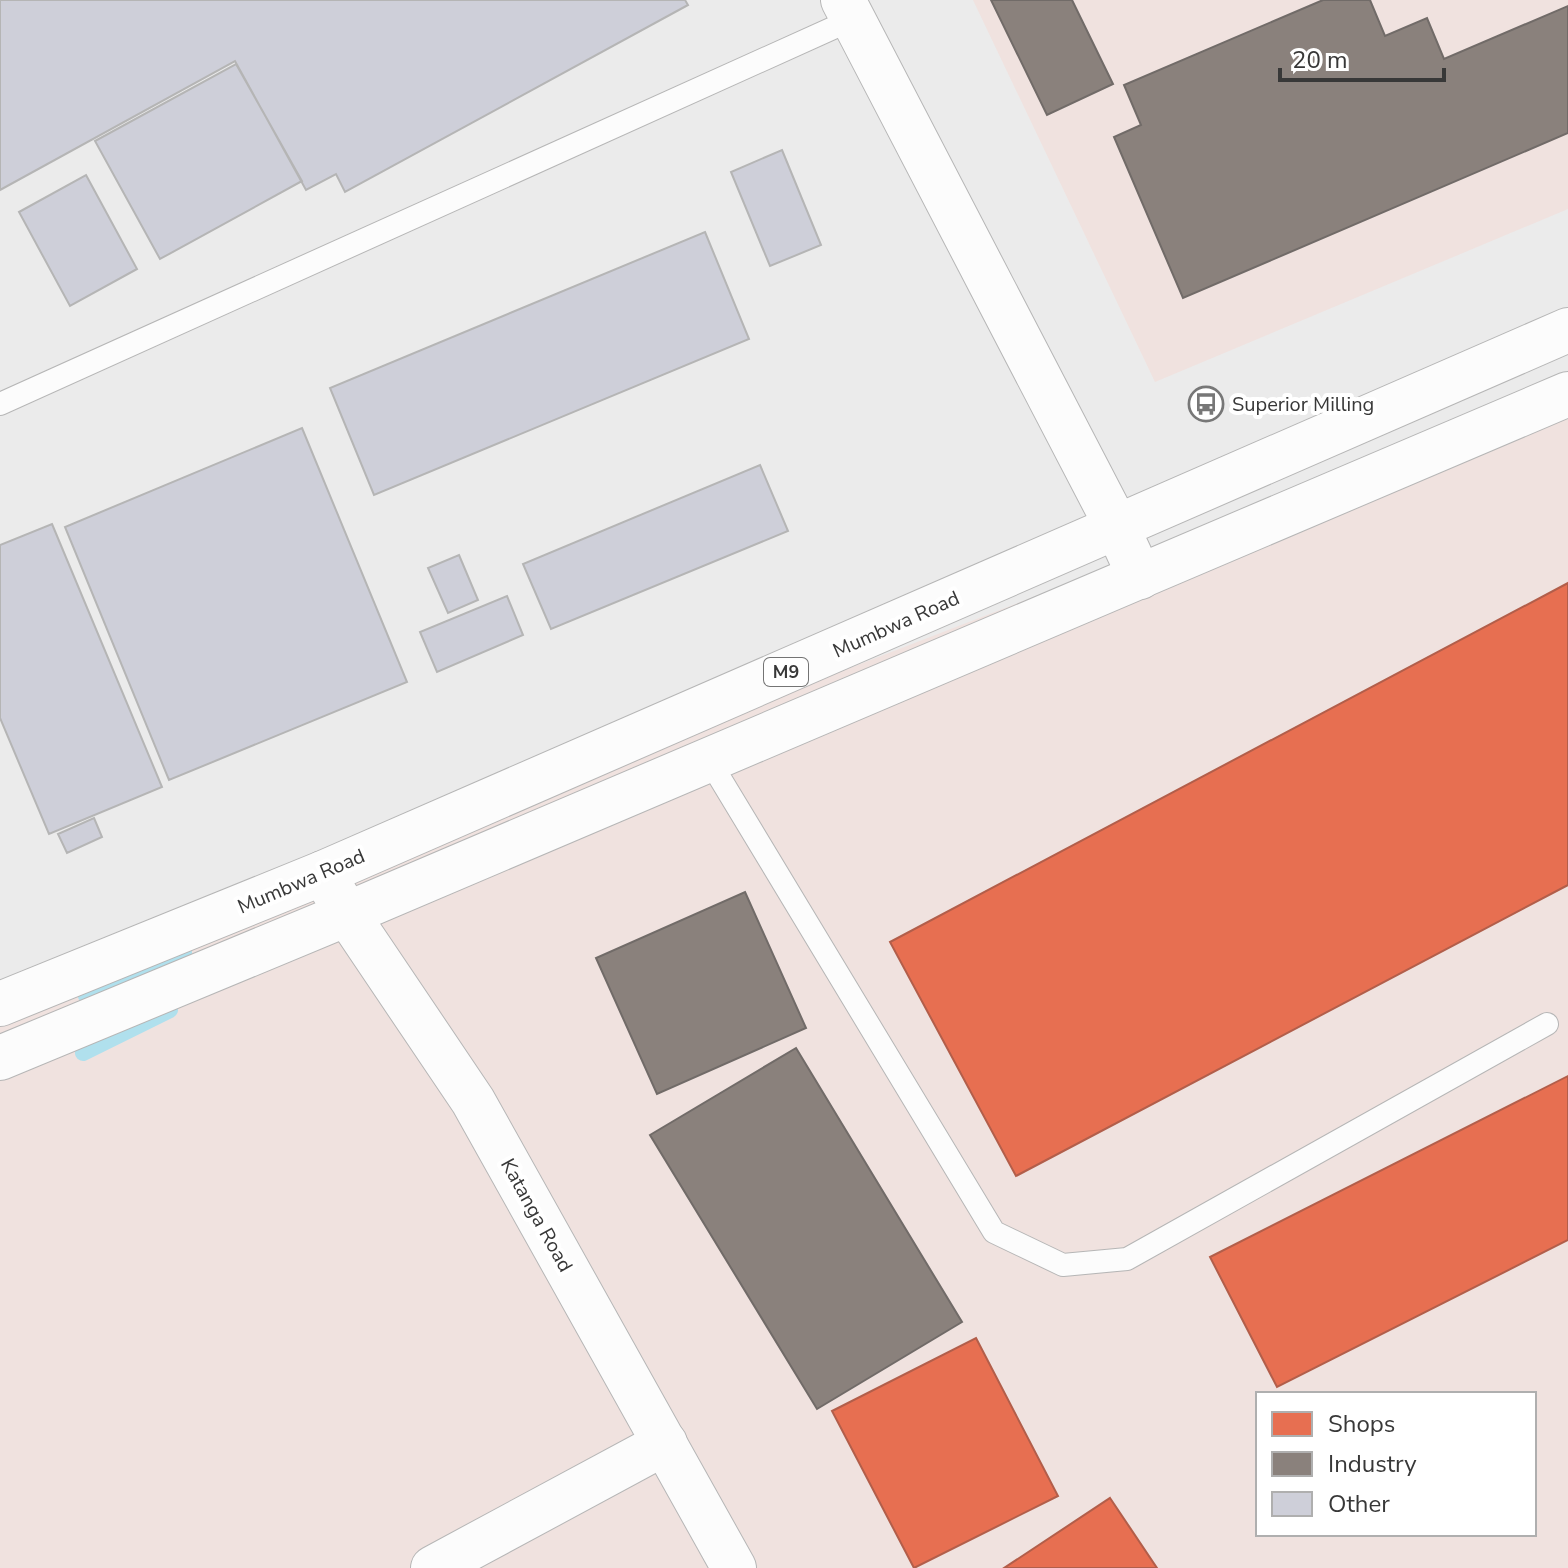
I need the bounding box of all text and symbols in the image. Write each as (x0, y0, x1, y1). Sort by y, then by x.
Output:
scale bar (1280, 32, 1444, 82)
text: 20 m (1292, 44, 1348, 76)
bus stop icon: Superior Milling (1187, 385, 1225, 423)
place label: Superior Milling (1232, 391, 1374, 418)
street label: Mumbwa Road (829, 584, 964, 664)
road number: M9 (764, 658, 808, 686)
street label: Mumbwa Road (233, 842, 369, 920)
street label: Katanga Road (494, 1154, 579, 1277)
legend (1256, 1392, 1536, 1536)
text: Shops (1328, 1408, 1395, 1440)
text: Industry (1328, 1448, 1417, 1480)
text: Other (1328, 1488, 1390, 1520)

